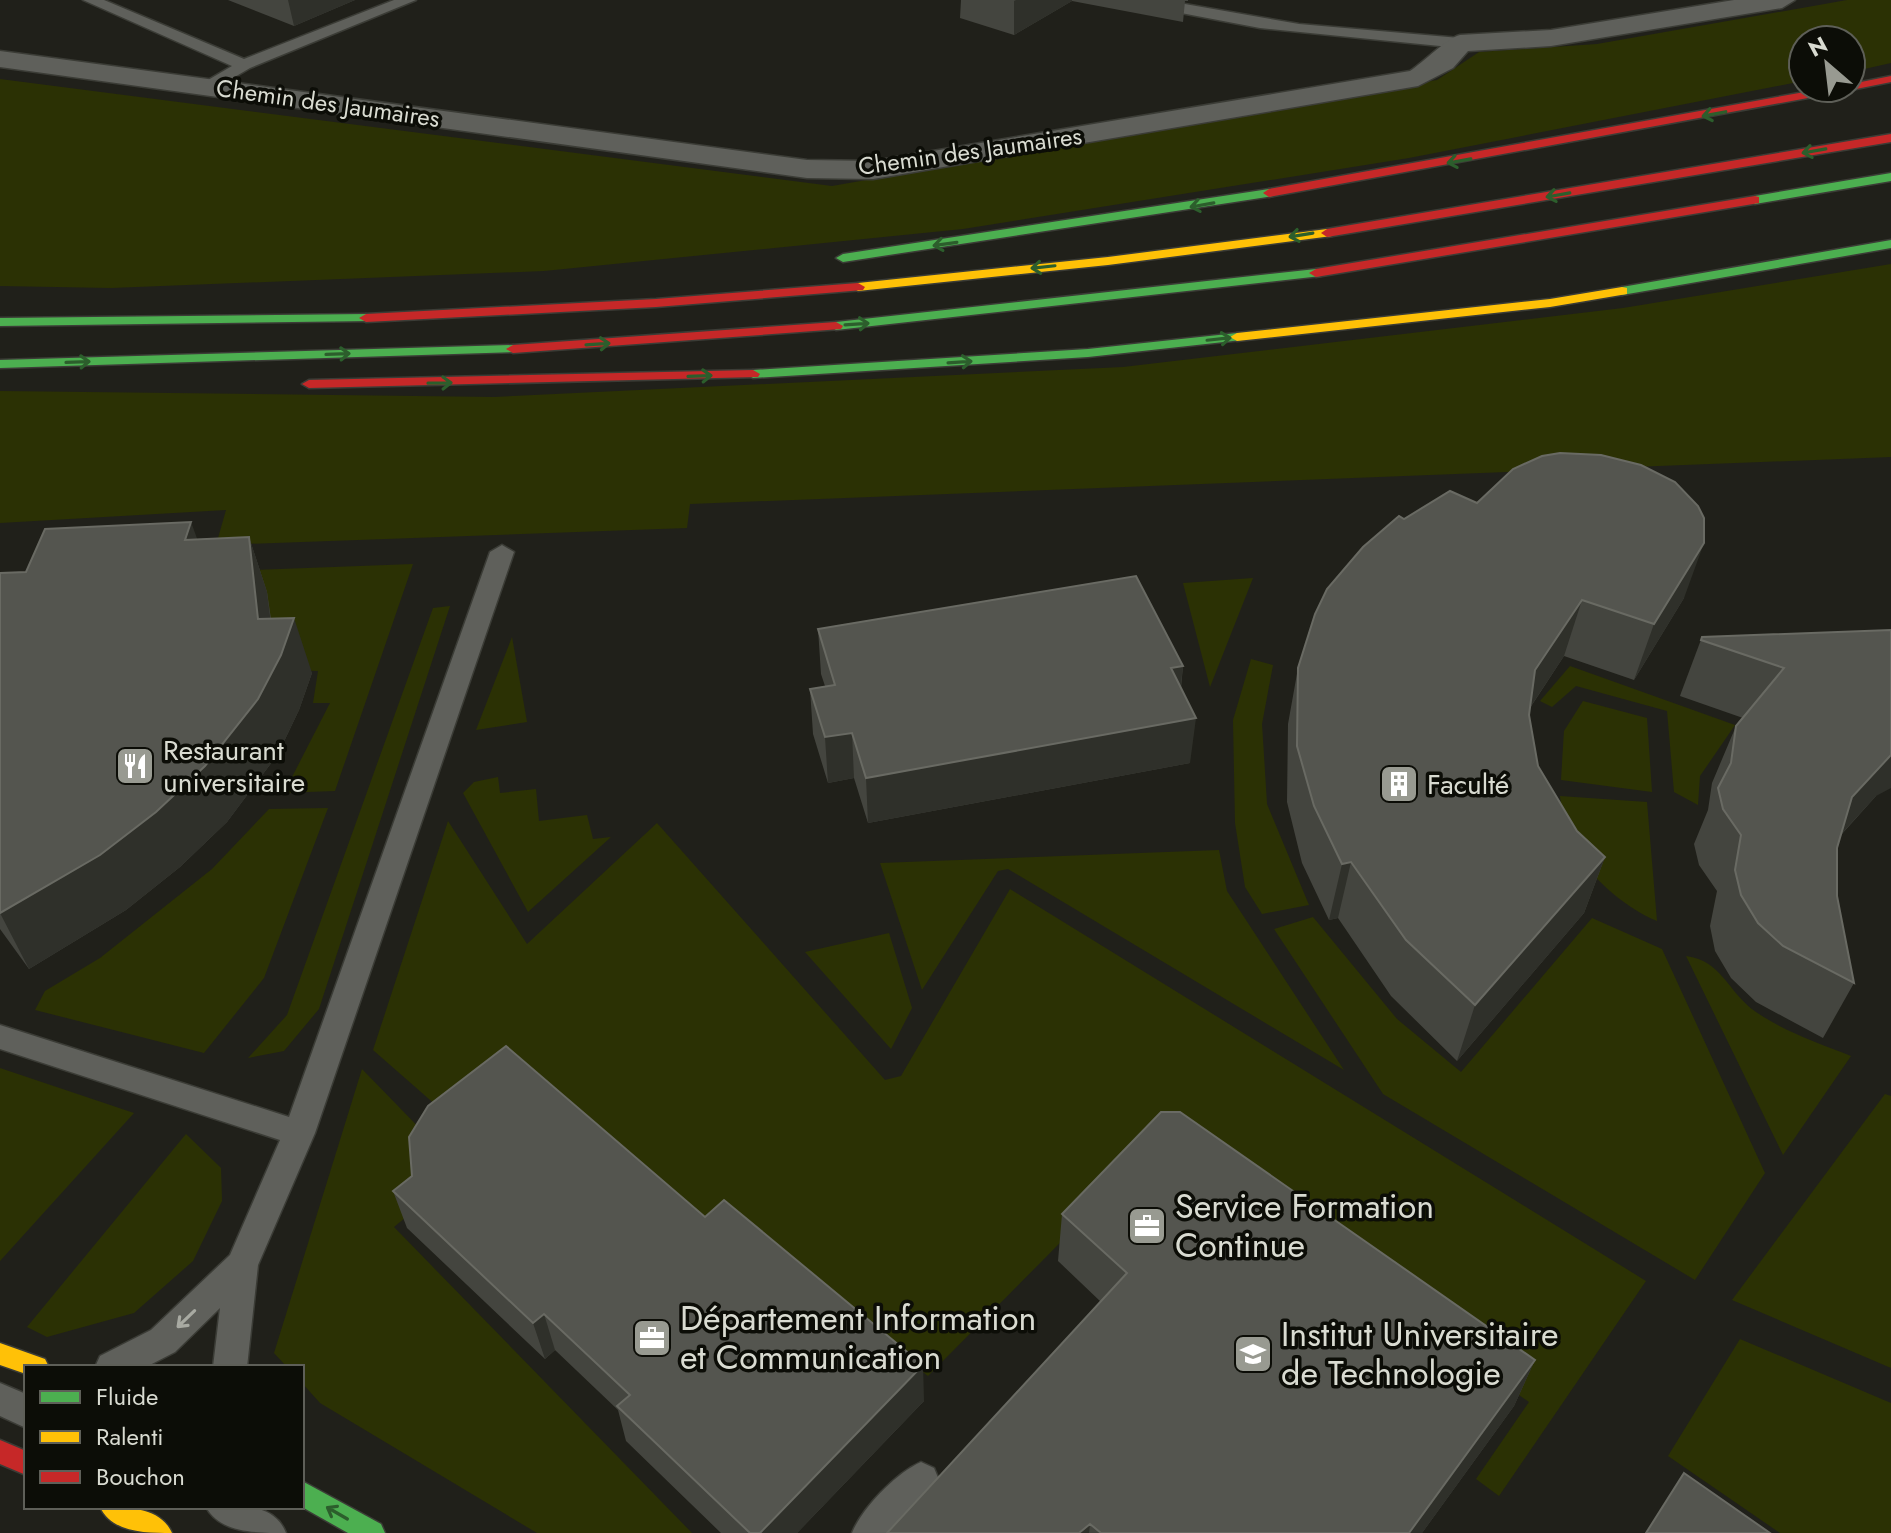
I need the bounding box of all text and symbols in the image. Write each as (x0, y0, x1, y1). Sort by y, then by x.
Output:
north arrow (1787, 24, 1867, 104)
text: N (1802, 28, 1833, 65)
street label: Chemin des Jaumaires (214, 70, 442, 136)
one-way arrow (1702, 107, 1727, 122)
street label: Chemin des Jaumaires (856, 118, 1084, 184)
one-way arrow (1802, 145, 1827, 160)
one-way arrow (1446, 155, 1472, 170)
one-way arrow (1546, 188, 1571, 203)
one-way arrow (1190, 199, 1215, 214)
one-way arrow (1289, 228, 1314, 243)
one-way arrow (933, 237, 958, 252)
one-way arrow (1030, 259, 1057, 274)
one-way arrow (843, 316, 870, 331)
one-way arrow (1205, 331, 1231, 346)
one-way arrow (584, 336, 611, 351)
one-way arrow (324, 347, 351, 362)
one-way arrow (64, 354, 91, 370)
one-way arrow (946, 354, 973, 369)
one-way arrow (686, 369, 713, 384)
one-way arrow (426, 375, 453, 390)
place label: Restaurant universitaire (163, 730, 305, 803)
restaurant icon: Restaurant universitaire (114, 745, 156, 787)
building icon: Faculté (1378, 763, 1420, 805)
place label: Faculté (1427, 764, 1509, 805)
place label: Service Formation Continue (1175, 1182, 1434, 1270)
office icon: Service Formation Continue (1126, 1205, 1168, 1247)
place label: Département Information et Communication (680, 1294, 1036, 1382)
one-way arrow (176, 1310, 196, 1329)
place label: Institut Universitaire de Technologie (1281, 1310, 1558, 1398)
office icon: Département Information et Communication (631, 1317, 673, 1359)
school or university icon: Institut Universitaire de Technologie (1232, 1333, 1274, 1375)
legend (24, 1365, 304, 1509)
text: Fluide (96, 1379, 158, 1414)
text: Ralenti (96, 1419, 163, 1454)
text: Bouchon (96, 1459, 185, 1494)
one-way arrow (326, 1505, 349, 1521)

